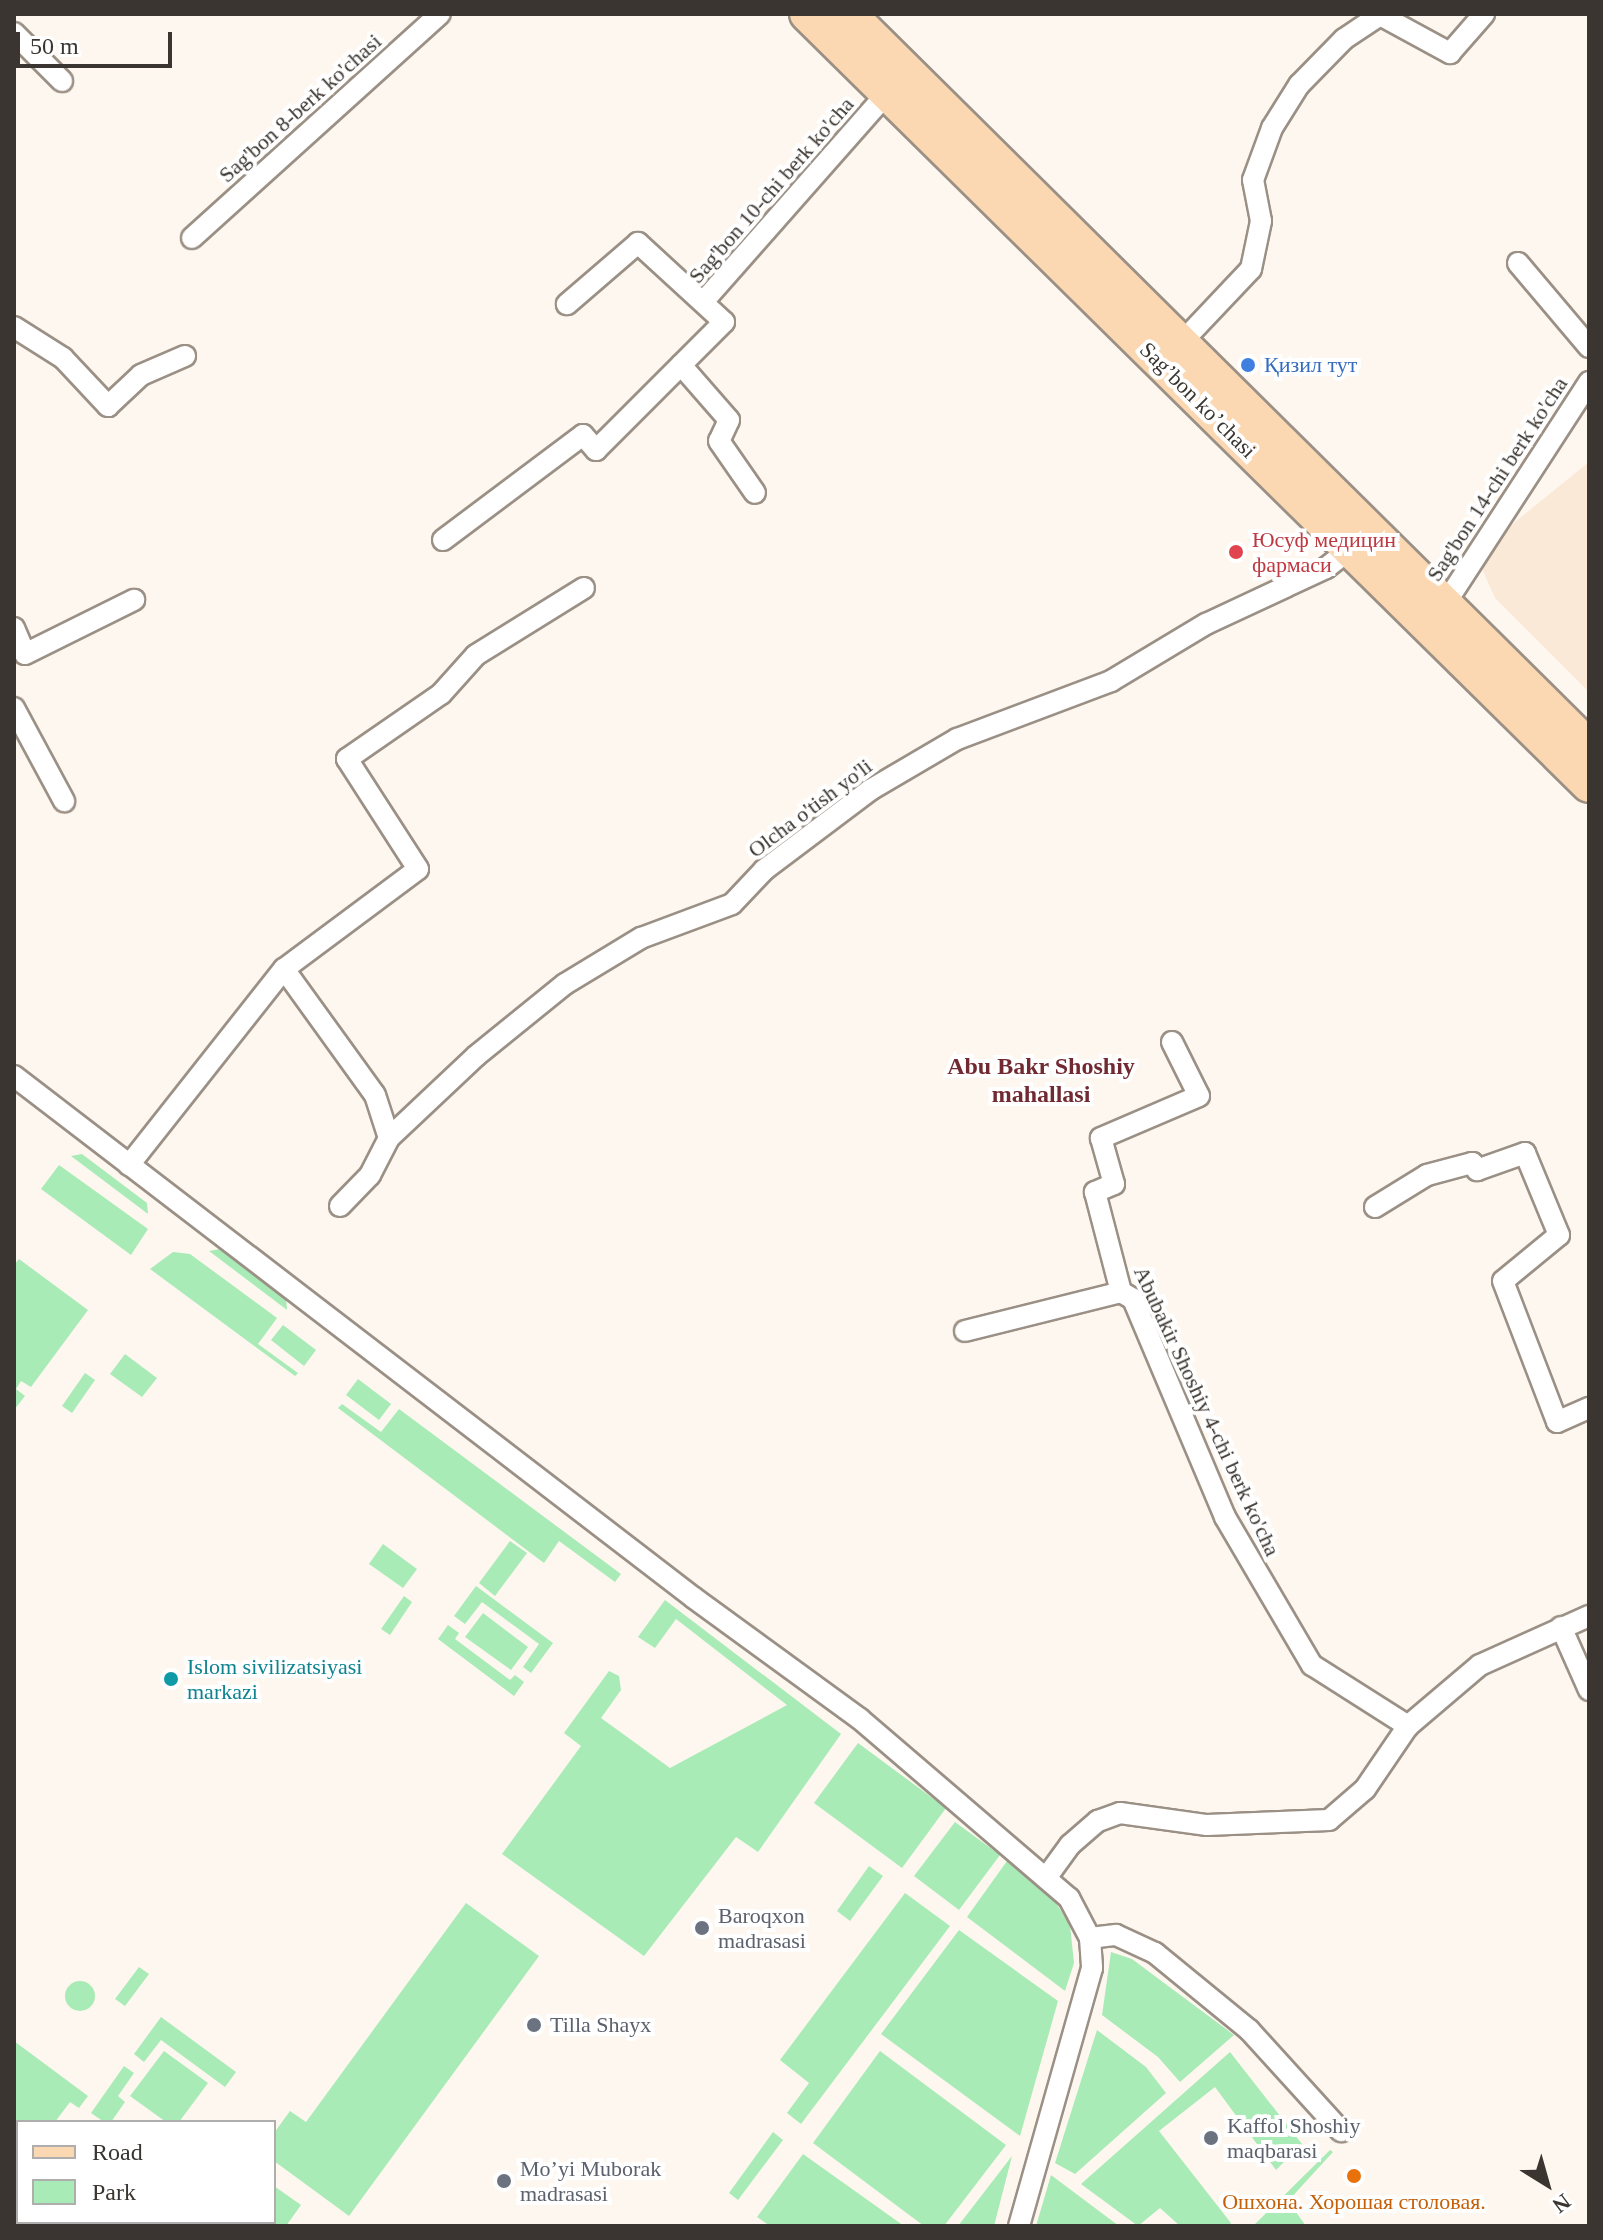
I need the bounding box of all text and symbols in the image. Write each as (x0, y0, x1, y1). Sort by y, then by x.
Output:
scale bar (20, 16, 176, 66)
street label: Sag'bon 8-berk ko'chasi (213, 28, 387, 188)
text: 50 m (30, 33, 79, 59)
street label: Sag'bon 10-chi berk ko'cha (683, 91, 859, 289)
street label: Sag’bon ko’chasi (1134, 336, 1262, 464)
place label: Қизил тут (1264, 352, 1357, 378)
marker: Қизил тут (1239, 356, 1257, 374)
street label: Sag'bon 14-chi berk ko'cha (1421, 372, 1573, 586)
place label: Юсуф медицин фармаси (1252, 526, 1396, 578)
marker: Юсуф медицин фармаси (1227, 543, 1245, 561)
street label: Olcha o'tish yo'li (743, 753, 877, 863)
district label: Abu Bakr Shoshiy mahallasi (947, 1053, 1135, 1109)
street label: Abubakir Shoshiy 4-chi berk ko'cha (1128, 1262, 1286, 1560)
place label: Islom sivilizatsiyasi markazi (187, 1653, 362, 1704)
marker: Islom sivilizatsiyasi markazi (162, 1670, 180, 1688)
place label: Baroqxon madrasasi (718, 1902, 806, 1954)
marker: Baroqxon madrasasi (693, 1919, 711, 1937)
place label: Tilla Shayx (550, 2012, 651, 2038)
marker: Tilla Shayx (525, 2016, 543, 2034)
place label: Kaffol Shoshiy maqbarasi (1227, 2112, 1360, 2164)
legend (16, 2120, 276, 2224)
marker: Kaffol Shoshiy maqbarasi (1202, 2129, 1220, 2147)
text: Road (92, 2139, 143, 2165)
north arrow (1507, 2144, 1587, 2224)
place label: Mo’yi Muborak madrasasi (520, 2155, 661, 2206)
marker: Ошхона. Хорошая столовая. (1345, 2167, 1363, 2185)
marker: Mo’yi Muborak madrasasi (495, 2172, 513, 2190)
text: Park (92, 2179, 136, 2205)
place label: Ошхона. Хорошая столовая. (1222, 2189, 1486, 2215)
text: N (1548, 2189, 1576, 2218)

